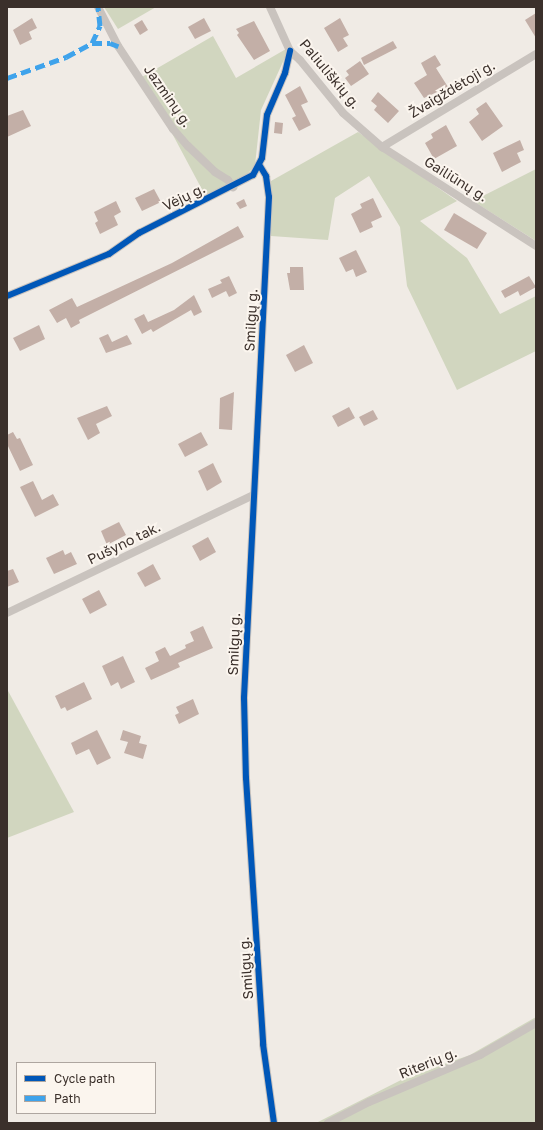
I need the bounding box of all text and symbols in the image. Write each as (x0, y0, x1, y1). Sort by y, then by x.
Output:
street label: Paliuliškių g. (296, 36, 364, 112)
street label: Žvaigždėtoji g. (406, 57, 498, 121)
street label: Jazminų g. (140, 62, 196, 130)
street label: Gailiūnų g. (421, 153, 491, 205)
street label: Vėjų g. (160, 180, 208, 214)
street label: Smilgų g. (241, 288, 261, 352)
street label: Pušyno tak. (85, 518, 163, 568)
street label: Smilgų g. (225, 612, 243, 676)
street label: Smilgų g. (235, 936, 257, 1000)
street label: Riterių g. (397, 1044, 459, 1082)
legend (16, 1062, 156, 1114)
text: Cycle path (54, 1071, 115, 1086)
text: Path (54, 1091, 81, 1106)

